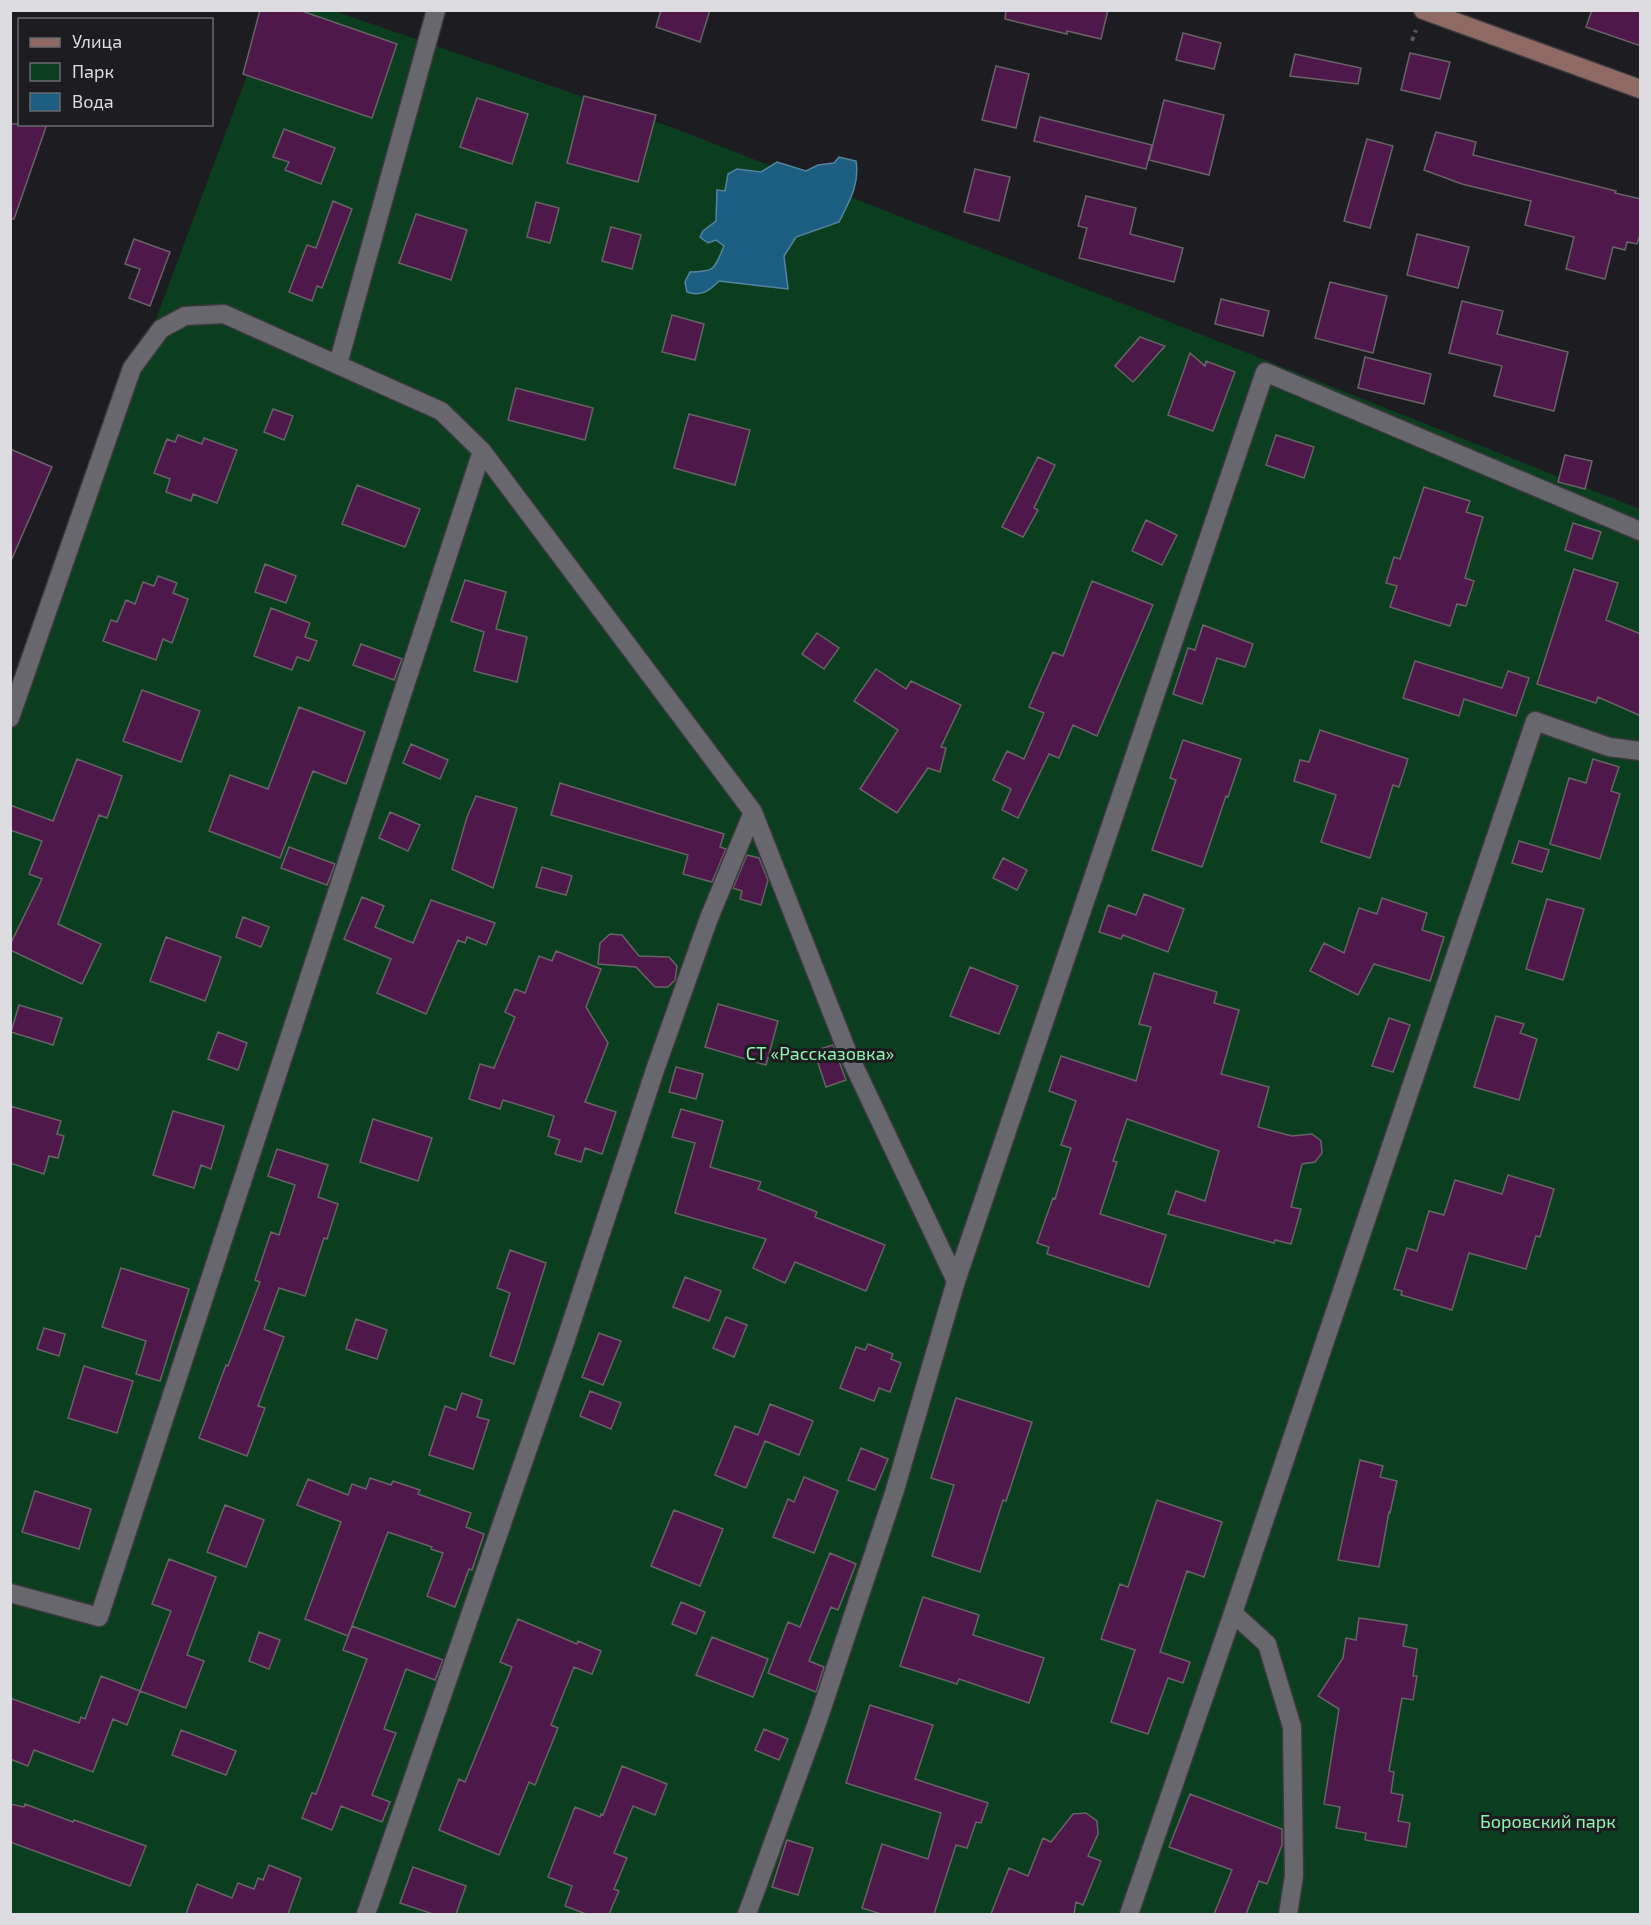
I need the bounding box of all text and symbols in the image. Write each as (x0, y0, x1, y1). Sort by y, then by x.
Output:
legend (18, 18, 213, 126)
text: Улица (72, 30, 122, 52)
text: Парк (72, 60, 114, 82)
text: Вода (72, 90, 114, 112)
park label: СТ «Рассказовка» (746, 1042, 894, 1064)
park label: Боровский парк (1480, 1810, 1616, 1832)

